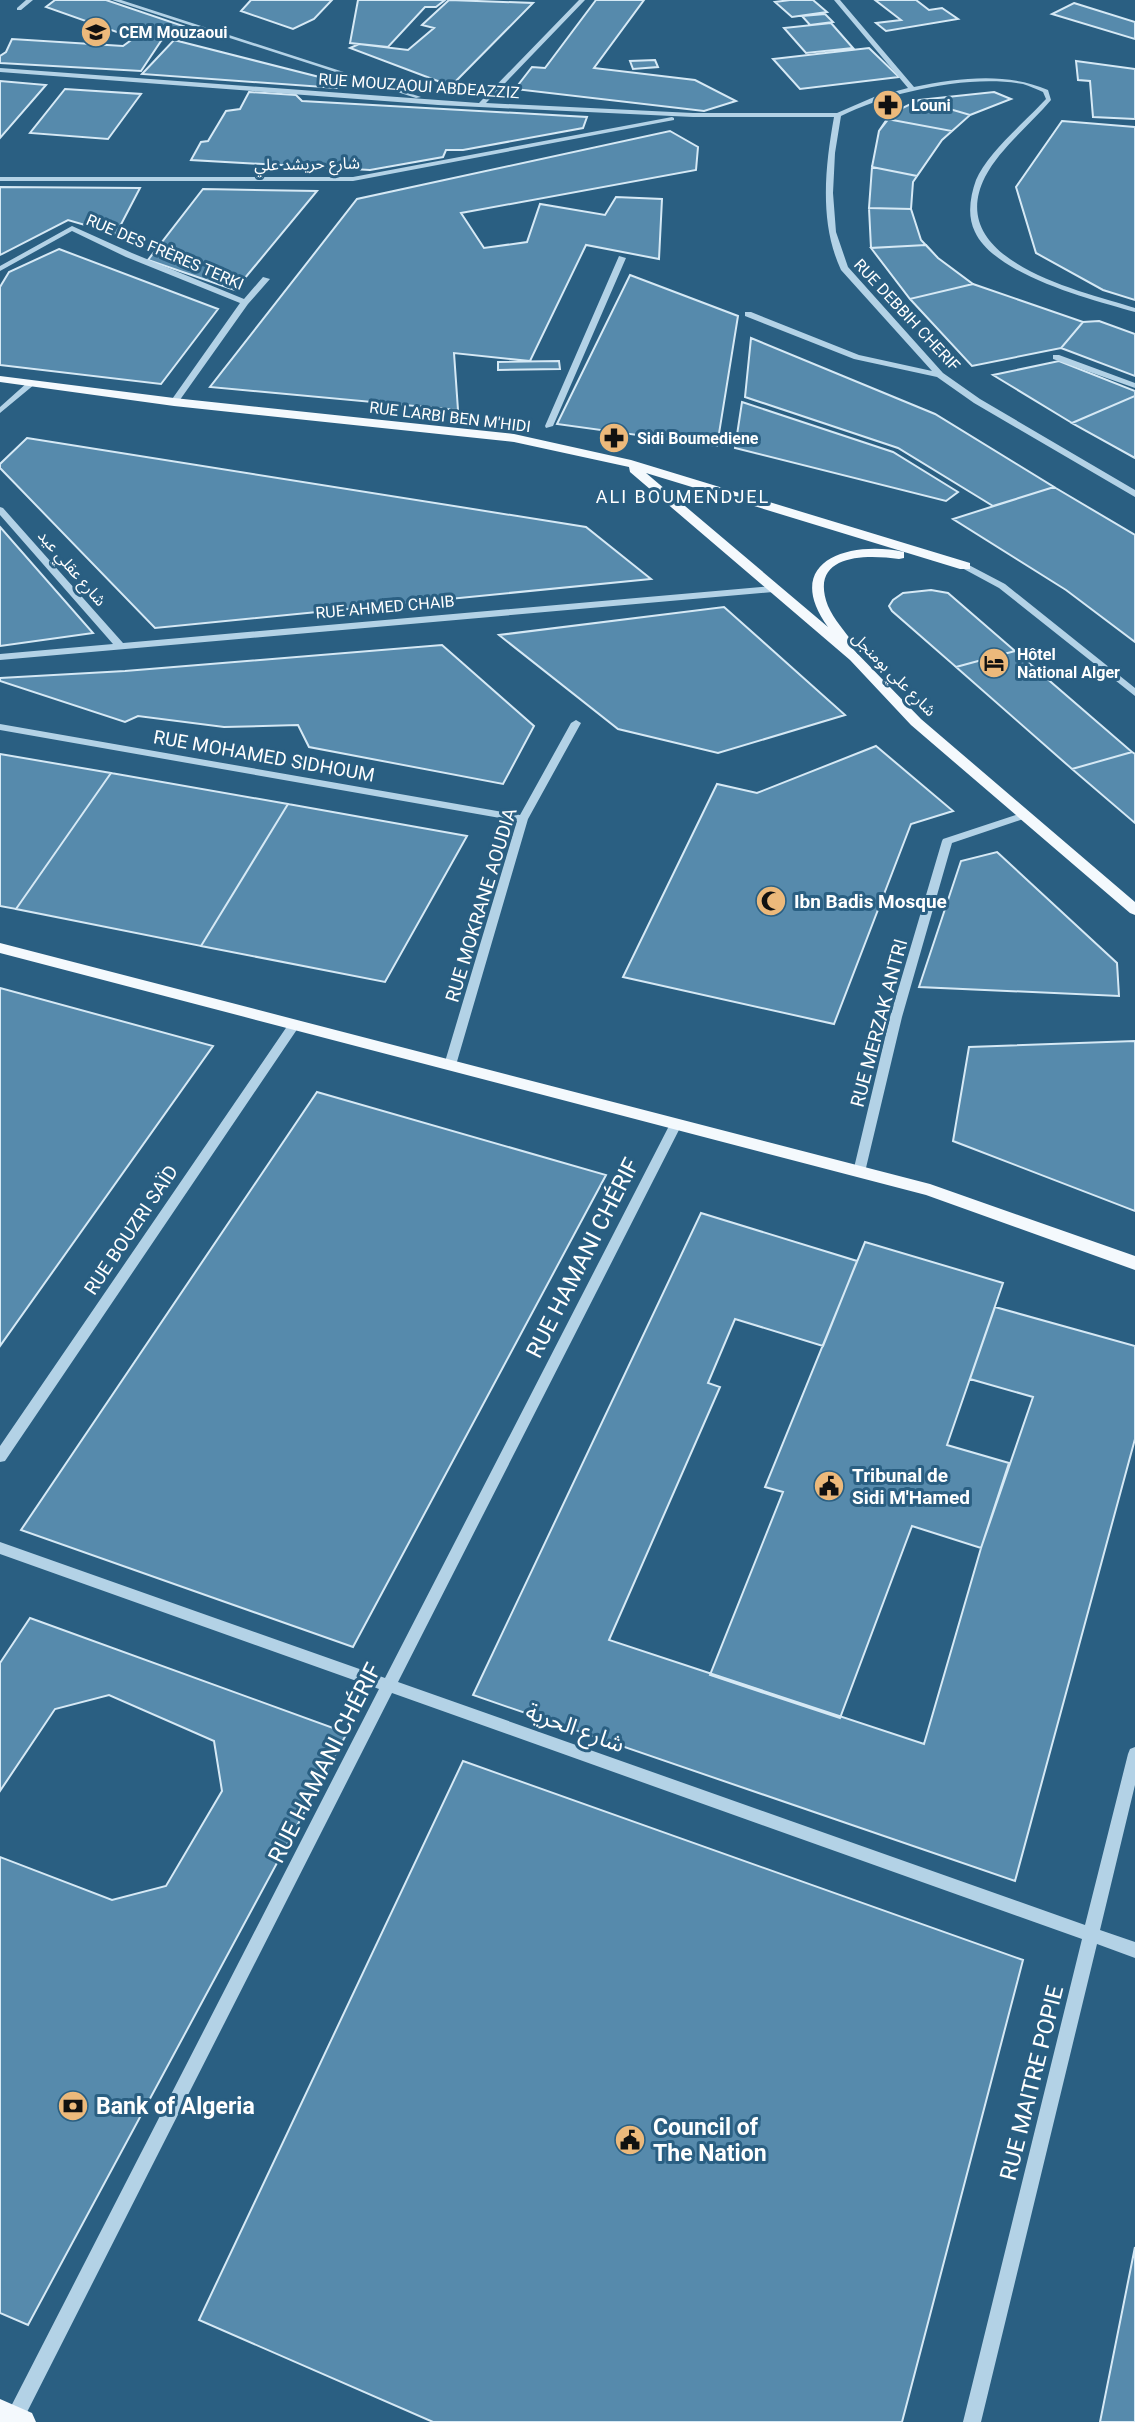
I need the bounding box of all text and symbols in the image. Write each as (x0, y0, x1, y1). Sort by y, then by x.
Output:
school or university icon: CEM Mouzaoui (79, 15, 113, 49)
place label: CEM Mouzaoui (119, 23, 227, 42)
street label: RUE MOUZAOUI ABDEAZZIZ (318, 69, 520, 103)
pharmacy icon: Louni (871, 88, 905, 122)
place label: Louni (911, 96, 951, 115)
street label: شارع حريشد علي (254, 154, 360, 177)
street label: RUE DES FRÈRES TERKI (83, 210, 247, 294)
street label: RUE DEBBIH CHERIF (850, 255, 964, 375)
street label: RUE LARBI BEN M'HIDI (368, 398, 532, 436)
pharmacy icon: Sidi Boumediene (597, 421, 631, 455)
place label: Sidi Boumediene (637, 429, 759, 448)
district label: ALI BOUMENDJEL (596, 486, 770, 507)
street label: شارع عقلي عيد (32, 526, 110, 612)
street label: RUE AHMED CHAIB (315, 591, 455, 623)
street label: شارع علي بومنجل (846, 628, 940, 722)
place label: Hôtel National Alger (1017, 645, 1120, 682)
hotel icon: Hôtel National Alger (977, 646, 1011, 680)
street label: RUE MOHAMED SIDHOUM (152, 725, 376, 787)
street label: RUE MOKRANE AOUDIA (440, 804, 522, 1005)
mosque icon: Ibn Badis Mosque (754, 884, 788, 918)
place label: Ibn Badis Mosque (794, 890, 947, 913)
street label: RUE MERZAK ANTRI (845, 936, 913, 1110)
street label: RUE HAMANI CHÉRIF (520, 1153, 645, 1362)
street label: RUE BOUZRI SAÏD (79, 1161, 183, 1299)
place label: Tribunal de Sidi M'Hamed (852, 1464, 970, 1509)
public building icon: Tribunal de Sidi M'Hamed (812, 1469, 846, 1503)
street label: RUE HAMANI CHÉRIF (262, 1658, 387, 1867)
street label: شارع الحرية (521, 1698, 628, 1761)
street label: RUE MAITRE POPIE (995, 1983, 1069, 2183)
bank icon: Bank of Algeria (56, 2089, 90, 2123)
place label: Bank of Algeria (96, 2093, 255, 2120)
place label: Council of The Nation (653, 2114, 767, 2167)
public building icon: Council of The Nation (613, 2123, 647, 2157)

